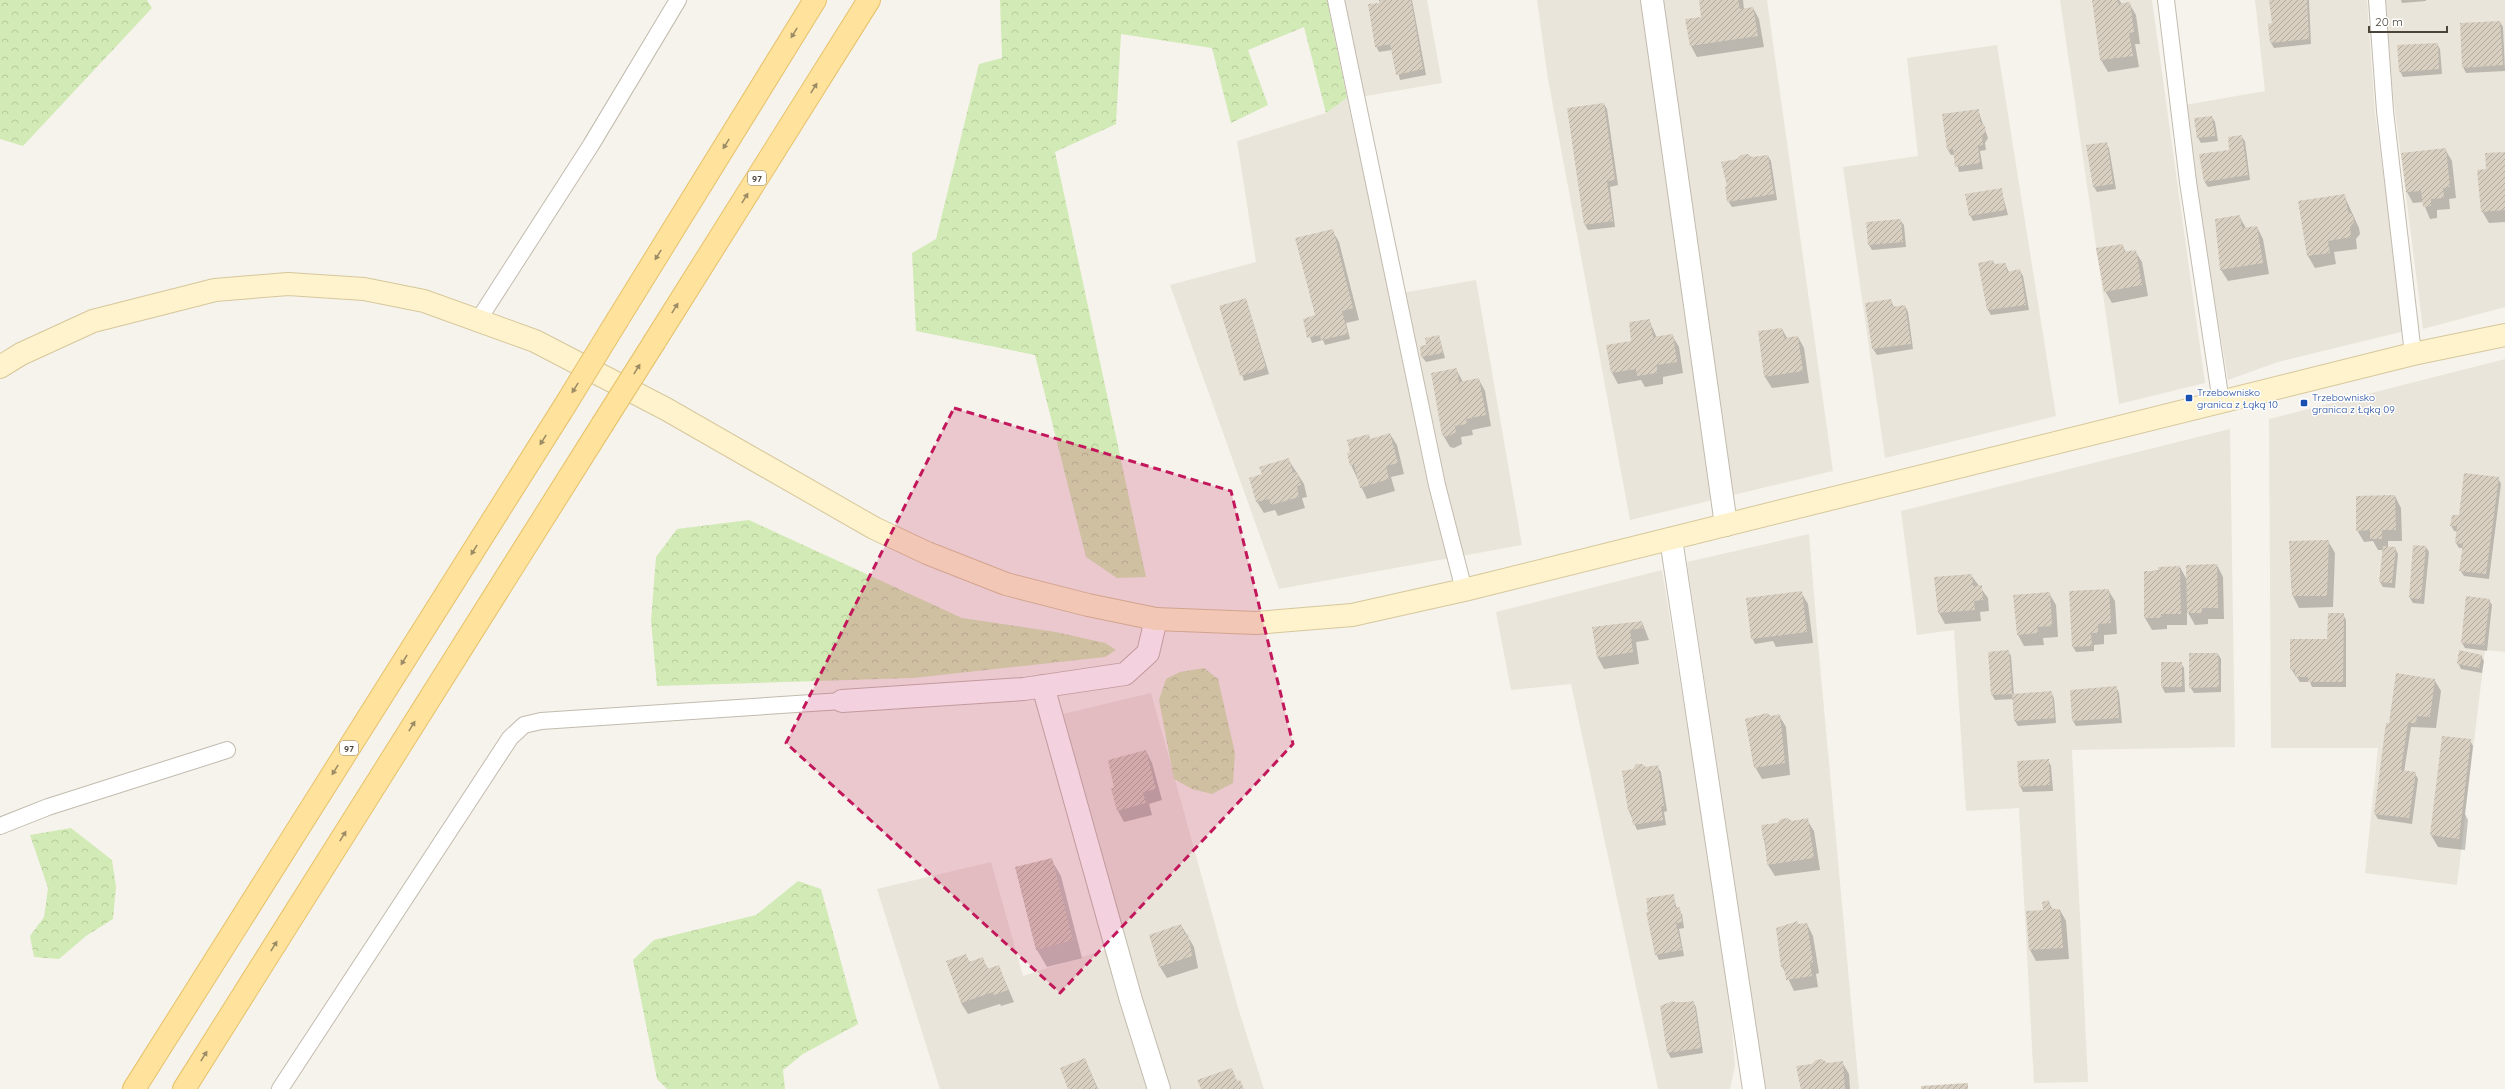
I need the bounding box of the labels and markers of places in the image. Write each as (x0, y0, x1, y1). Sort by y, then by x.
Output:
place label: Trzebownisko granica z Łąką 10 (2197, 386, 2278, 411)
place label: Trzebownisko granica z Łąką 09 (2312, 391, 2395, 416)
marker: Trzebownisko granica z Łąką 10 (2184, 393, 2194, 403)
marker: Trzebownisko granica z Łąką 09 (2299, 398, 2309, 408)

